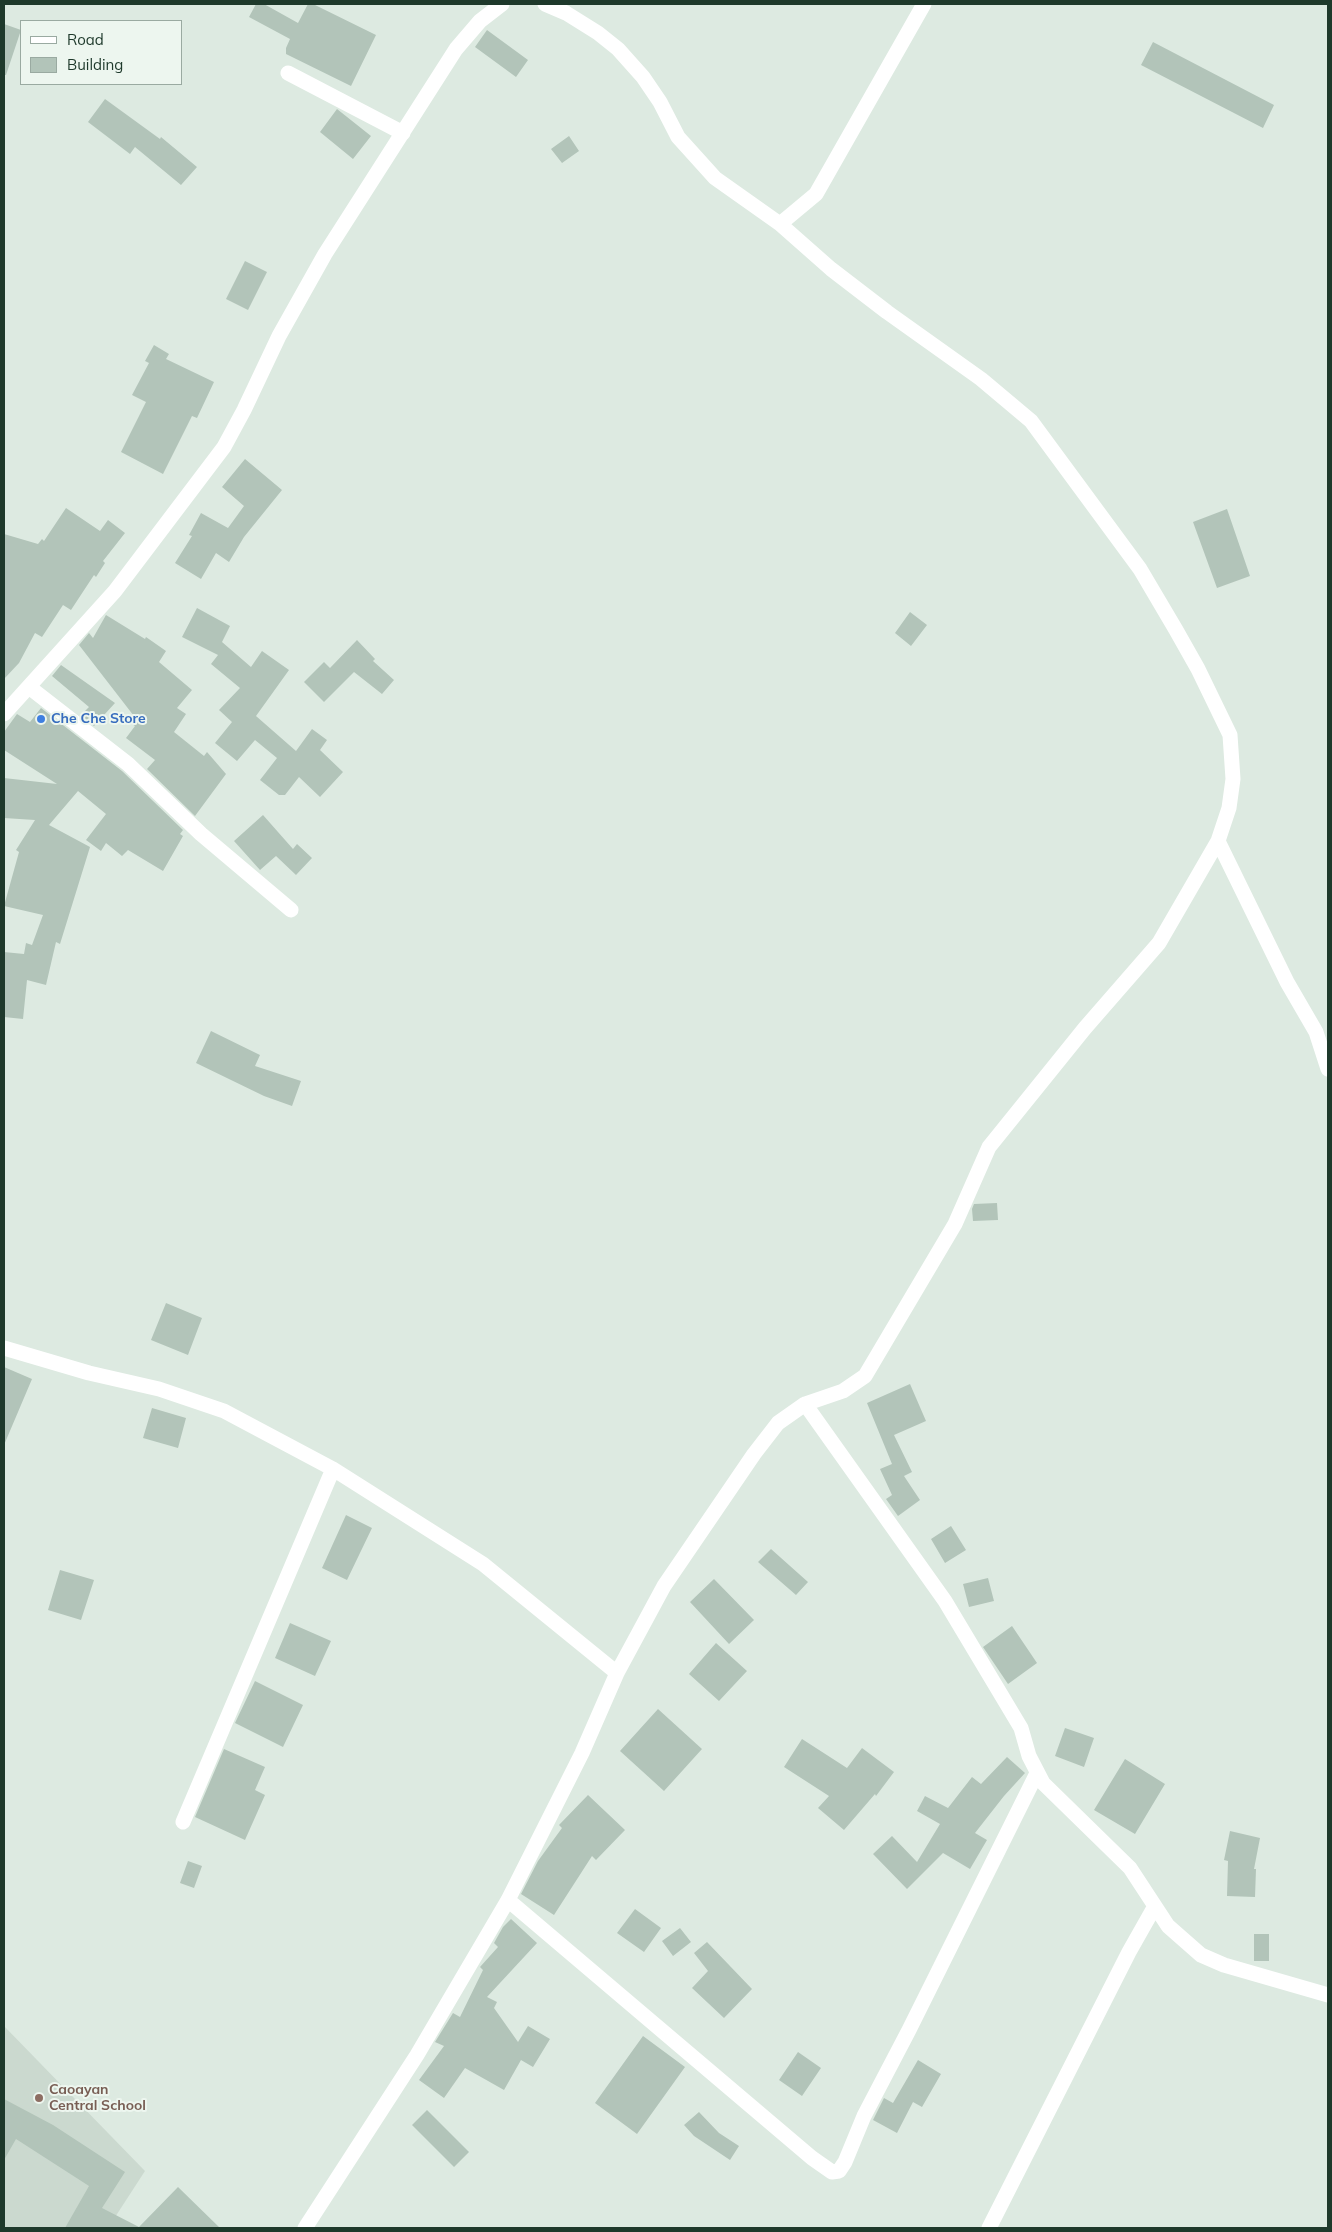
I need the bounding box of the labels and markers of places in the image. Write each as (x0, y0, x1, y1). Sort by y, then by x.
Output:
place label: Che Che Store (51, 711, 146, 727)
marker: Che Che Store (35, 713, 47, 725)
place label: Caoayan Central School (49, 2082, 146, 2114)
marker: Caoayan Central School (33, 2092, 45, 2104)

